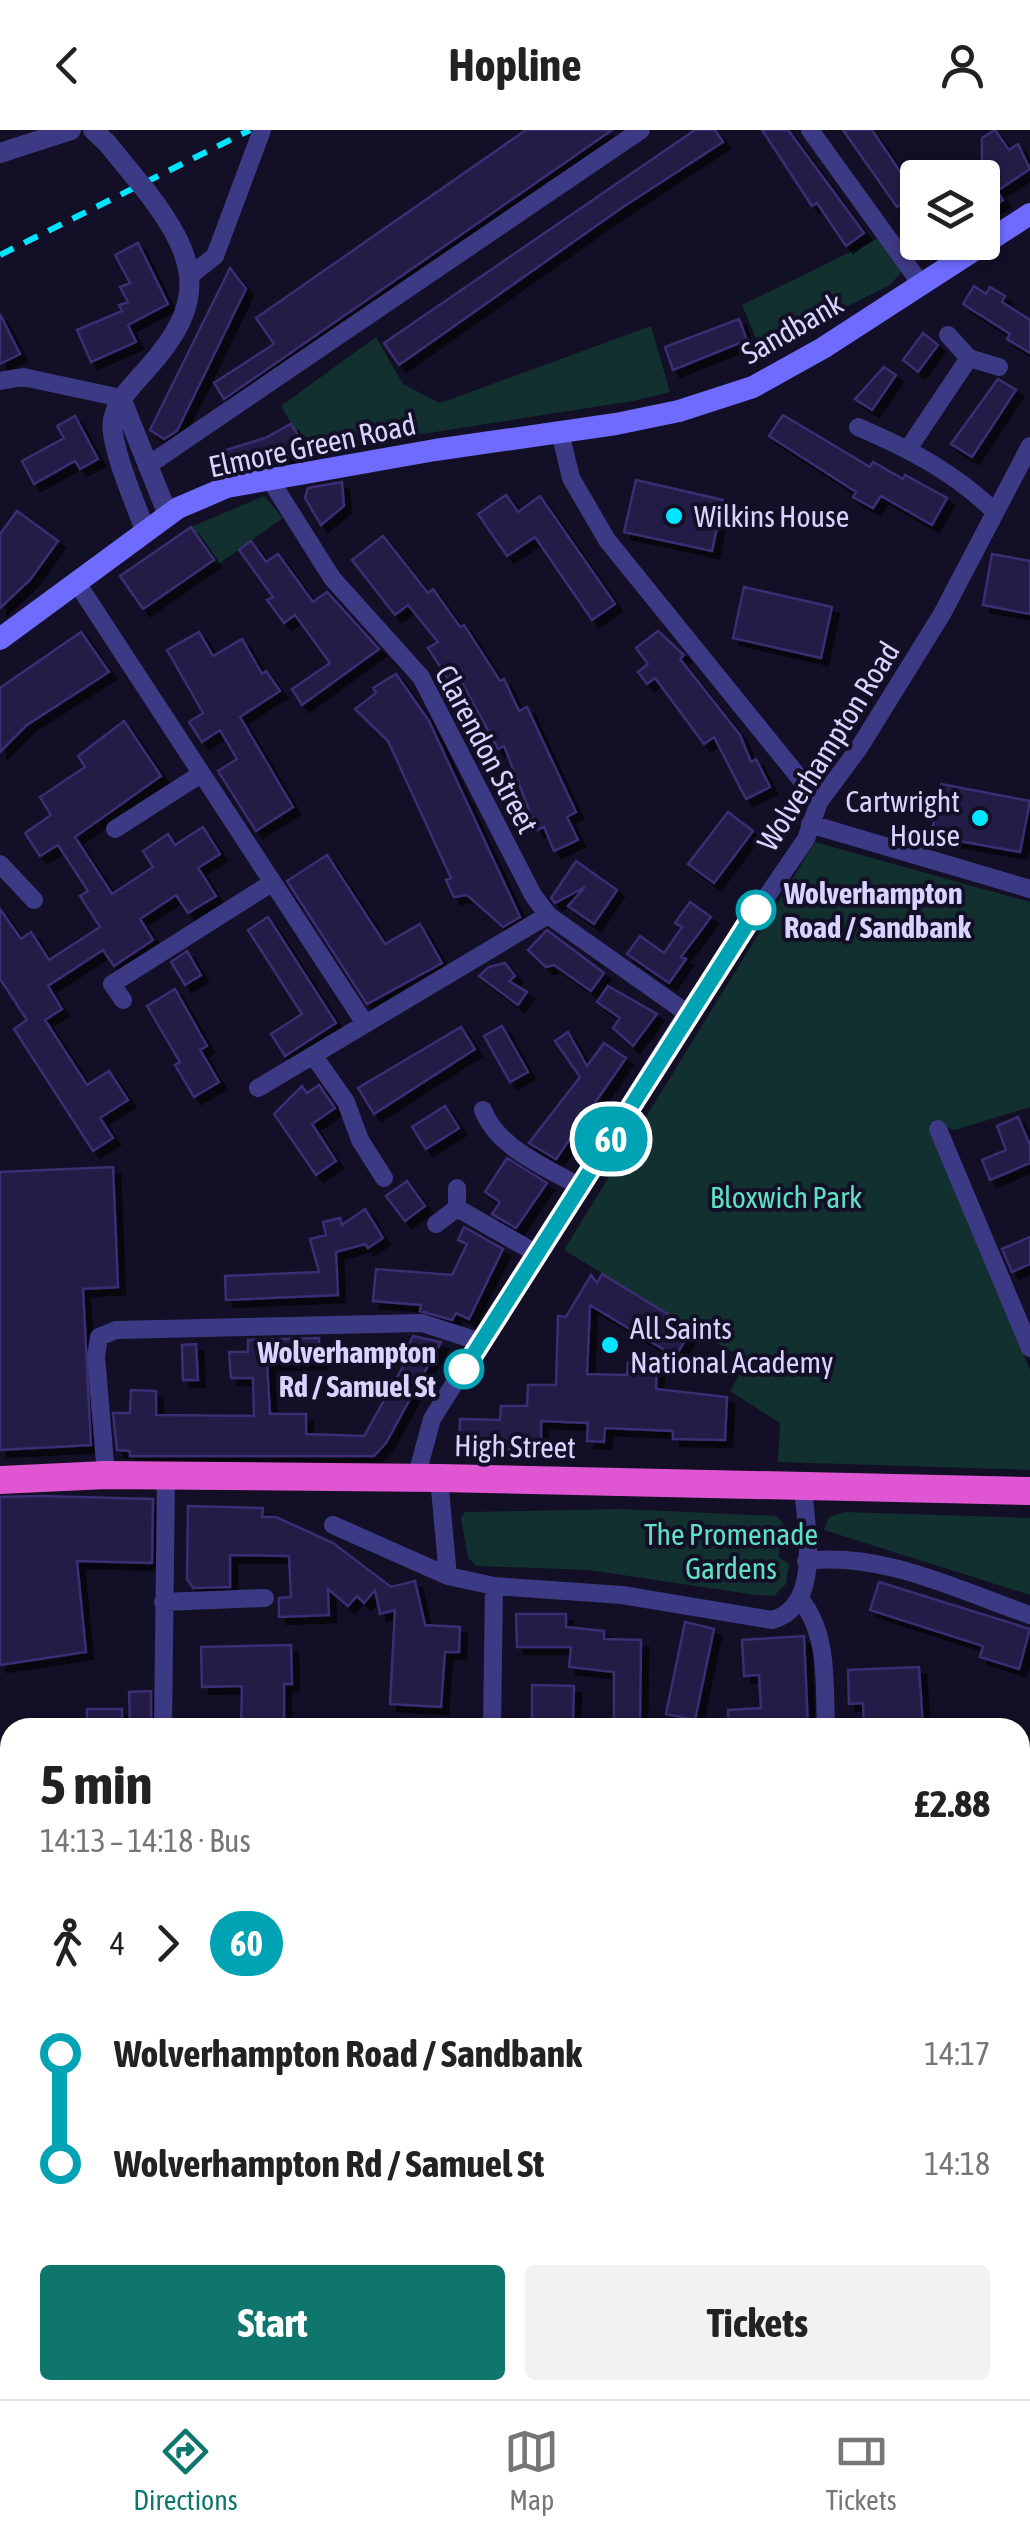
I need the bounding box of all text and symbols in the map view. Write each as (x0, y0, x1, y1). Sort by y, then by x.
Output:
icon: back (40, 38, 95, 93)
icon: person (935, 38, 990, 93)
text: Hopline (448, 39, 582, 91)
map controls (900, 160, 1000, 260)
button: layers (900, 160, 1000, 260)
street label: Sandbank (735, 285, 849, 371)
street label: Elmore Green Road (205, 406, 419, 484)
place label: Wilkins House (694, 499, 849, 533)
marker: Wilkins House (663, 505, 685, 527)
street label: Wolverhampton Road (750, 635, 906, 857)
street label: Clarendon Street (429, 659, 545, 839)
place label: Cartwright House (846, 784, 960, 852)
marker: Cartwright House (969, 807, 991, 829)
place label: Wolverhampton Road / Sandbank (783, 876, 972, 944)
marker: Wolverhampton Road / Sandbank (737, 891, 775, 929)
line badge: 60 (566, 1106, 656, 1172)
text: 60 (595, 1119, 627, 1159)
park label: Bloxwich Park (710, 1180, 862, 1214)
place label: All Saints National Academy (630, 1311, 833, 1379)
marker: All Saints National Academy (599, 1334, 621, 1356)
place label: Wolverhampton Rd / Samuel St (257, 1335, 436, 1403)
marker: Wolverhampton Rd / Samuel St (445, 1350, 483, 1388)
street label: High Street (454, 1428, 576, 1464)
park label: The Promenade Gardens (644, 1517, 818, 1585)
text: 5 min (40, 1753, 152, 1816)
text: £2.88 (914, 1782, 990, 1825)
text: 14:13 – 14:18 · Bus (40, 1822, 251, 1859)
icon: walk (40, 1916, 95, 1971)
icon: forward (140, 1916, 195, 1971)
text: 60 (230, 1923, 263, 1963)
text: 4 (110, 1925, 125, 1962)
text: Wolverhampton Road / Sandbank (114, 2032, 582, 2075)
text: 14:17 (924, 2035, 990, 2072)
text: Wolverhampton Rd / Samuel St (114, 2142, 544, 2185)
text: 14:18 (924, 2145, 990, 2182)
button: Start (40, 2265, 505, 2380)
button: Tickets (525, 2265, 990, 2380)
tab: Directions (133, 2424, 238, 2516)
tab: Map (504, 2424, 559, 2516)
tab: Tickets (826, 2424, 897, 2516)

